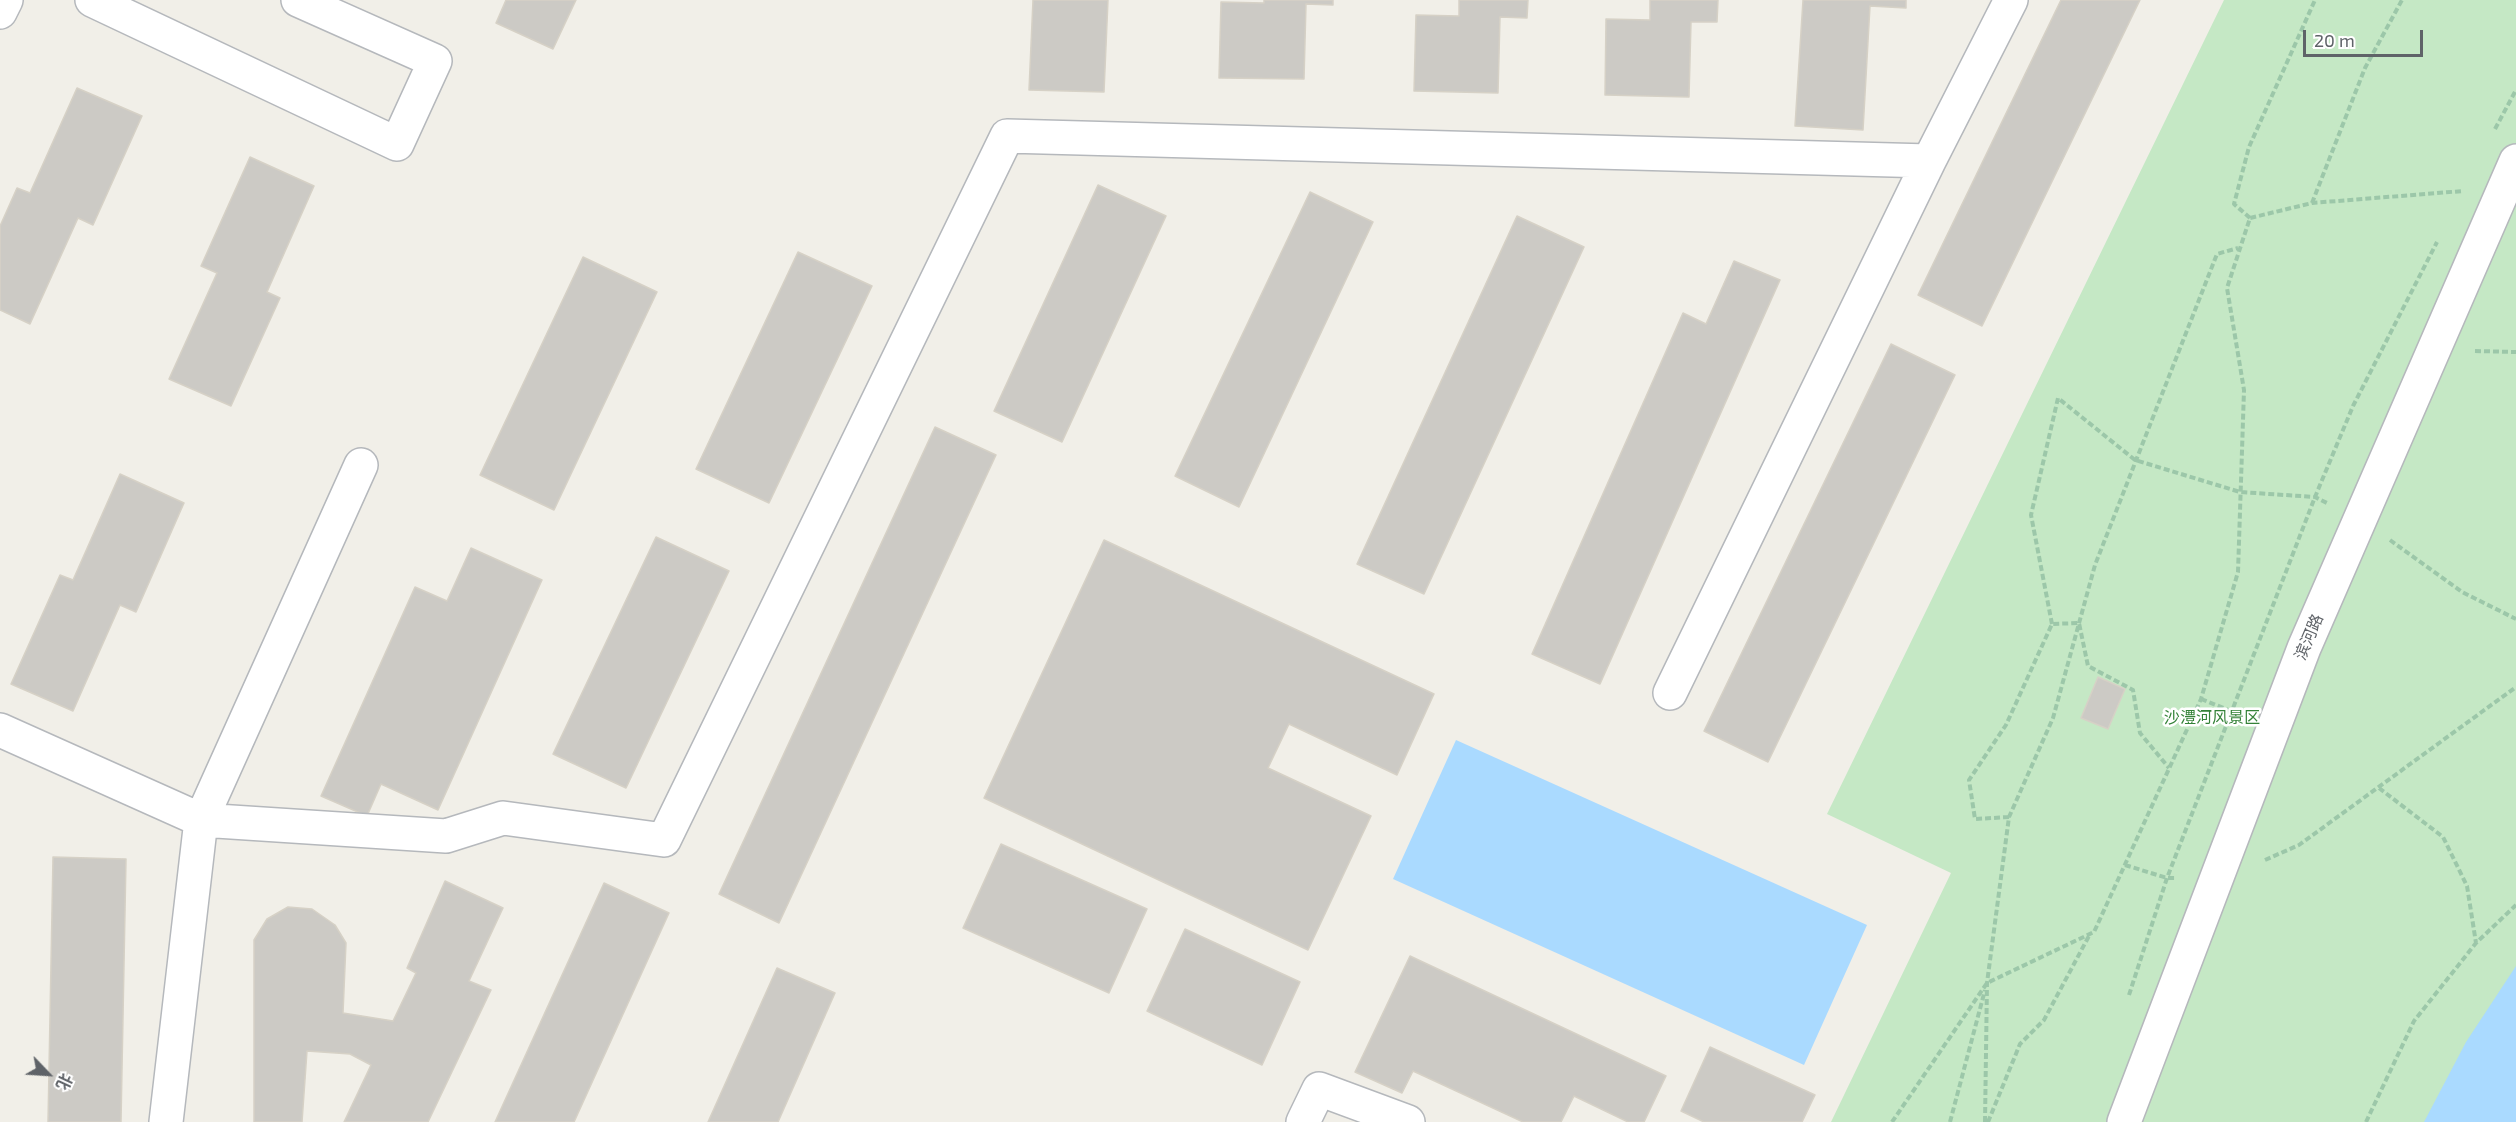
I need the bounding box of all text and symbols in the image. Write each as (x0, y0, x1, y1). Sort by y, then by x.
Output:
scale bar (2306, 18, 2426, 56)
text: 20 m (2314, 29, 2355, 51)
street label: 滨河路 (2291, 611, 2327, 663)
park label: 沙澧河风景区 (2164, 708, 2260, 728)
north arrow (18, 1044, 78, 1104)
text: 北 (53, 1071, 77, 1093)

